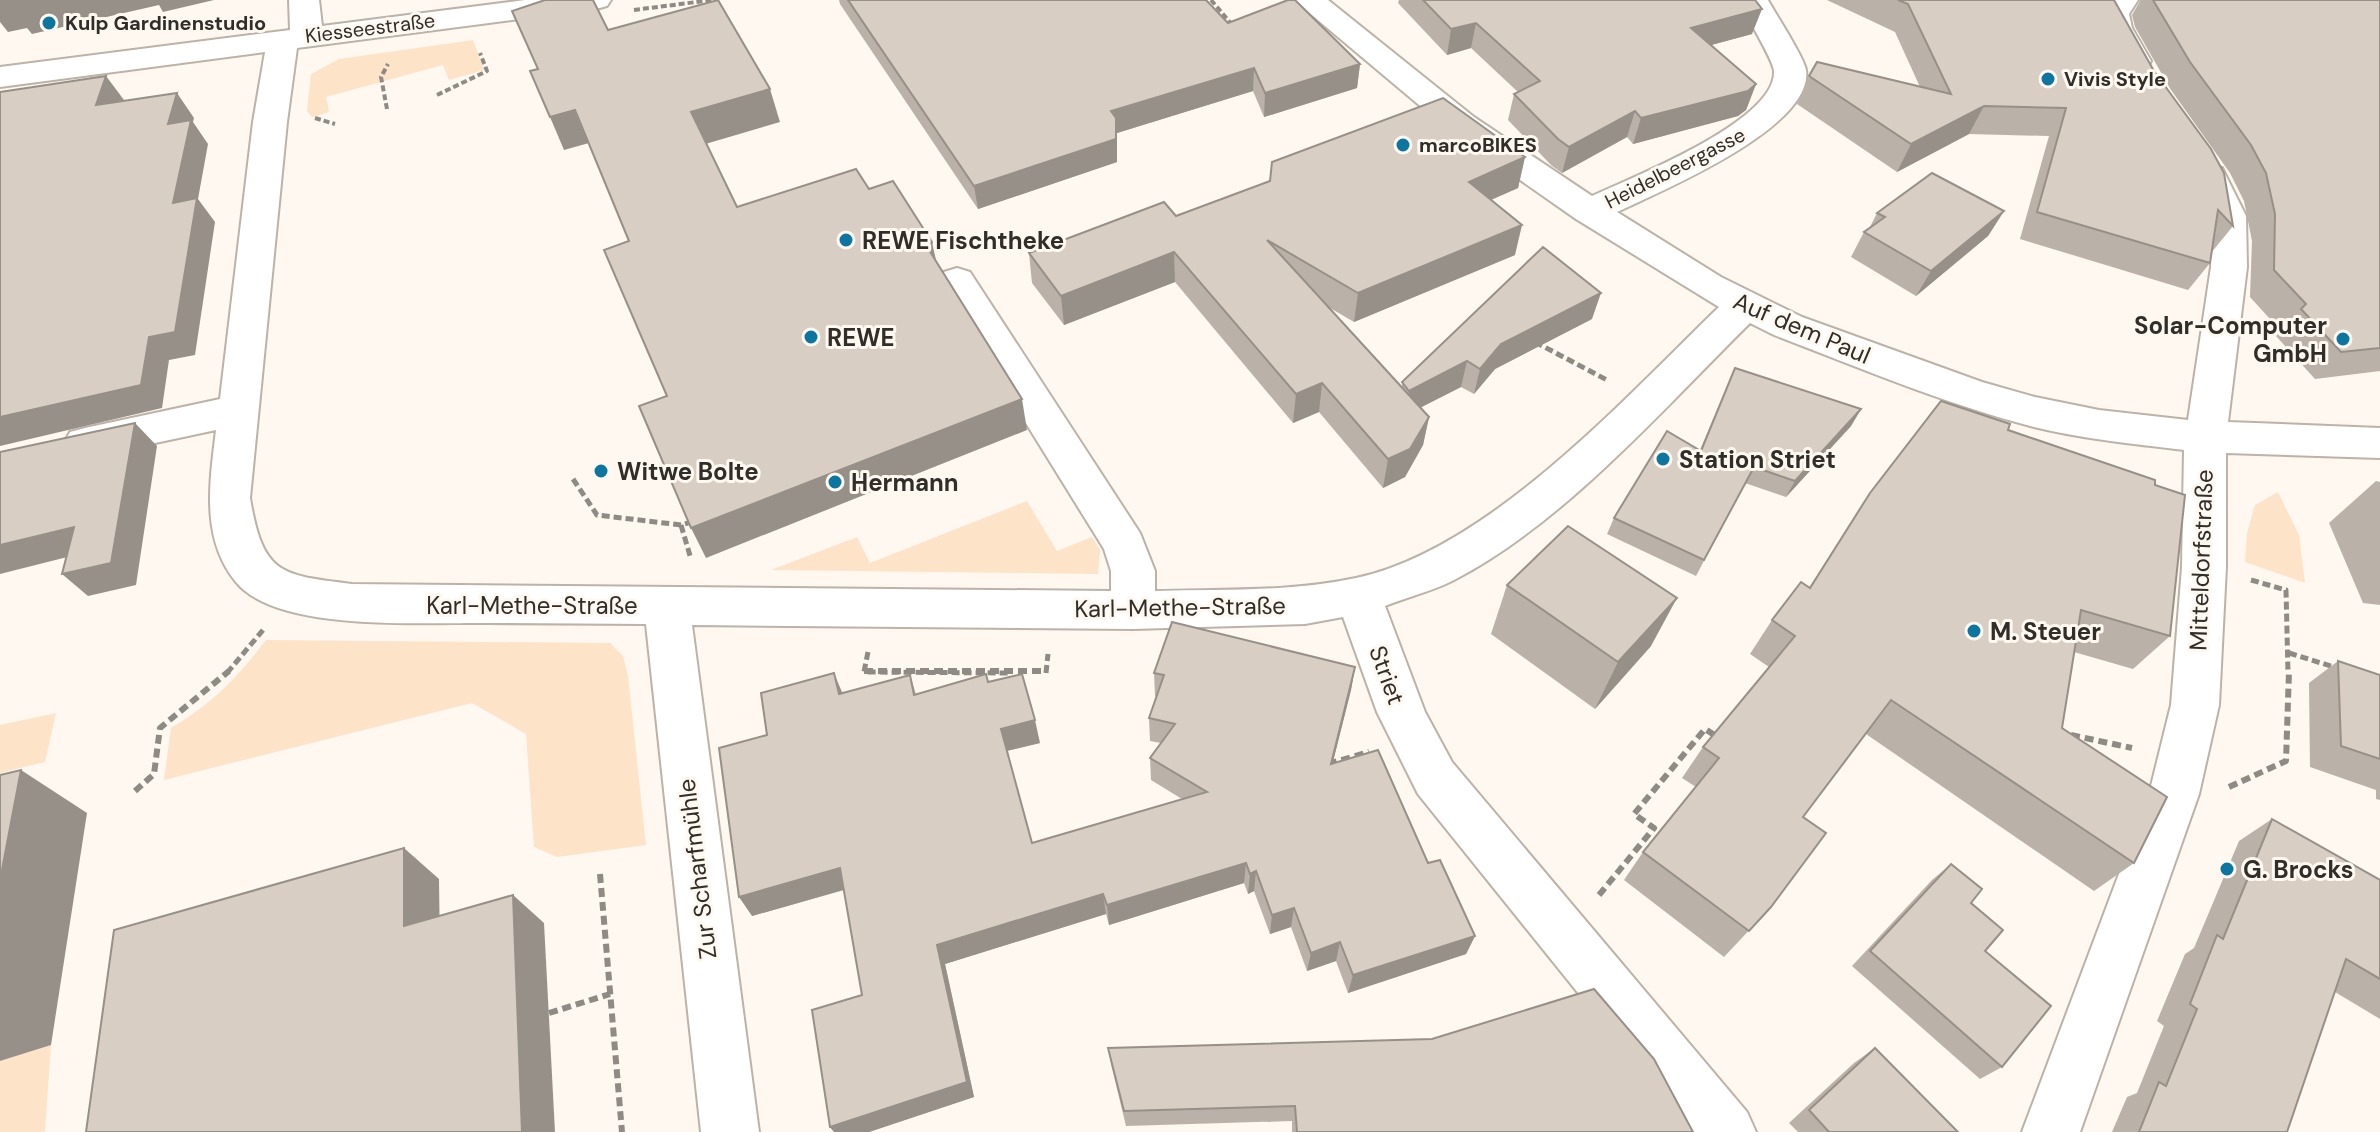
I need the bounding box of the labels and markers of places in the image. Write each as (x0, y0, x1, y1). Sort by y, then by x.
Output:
place label: Kulp Gardinenstudio (65, 10, 266, 36)
marker: Kulp Gardinenstudio (40, 14, 58, 32)
place label: Vivis Style (2064, 66, 2166, 92)
marker: Vivis Style (2039, 70, 2057, 88)
place label: marcoBIKES (1419, 132, 1537, 158)
marker: marcoBIKES (1394, 136, 1412, 154)
place label: REWE Fischtheke (862, 225, 1064, 256)
marker: REWE Fischtheke (837, 231, 855, 249)
place label: Solar-Computer GmbH (2134, 310, 2327, 369)
place label: REWE (827, 322, 895, 353)
marker: REWE (802, 328, 820, 346)
marker: Solar-Computer GmbH (2334, 330, 2352, 348)
place label: Station Striet (1679, 444, 1836, 475)
marker: Station Striet (1654, 450, 1672, 468)
place label: Witwe Bolte (617, 456, 759, 487)
marker: Witwe Bolte (592, 462, 610, 480)
place label: Hermann (851, 467, 959, 498)
marker: Hermann (826, 473, 844, 491)
place label: M. Steuer (1990, 616, 2101, 647)
marker: M. Steuer (1965, 622, 1983, 640)
place label: G. Brocks (2243, 854, 2354, 885)
marker: G. Brocks (2218, 860, 2236, 878)

